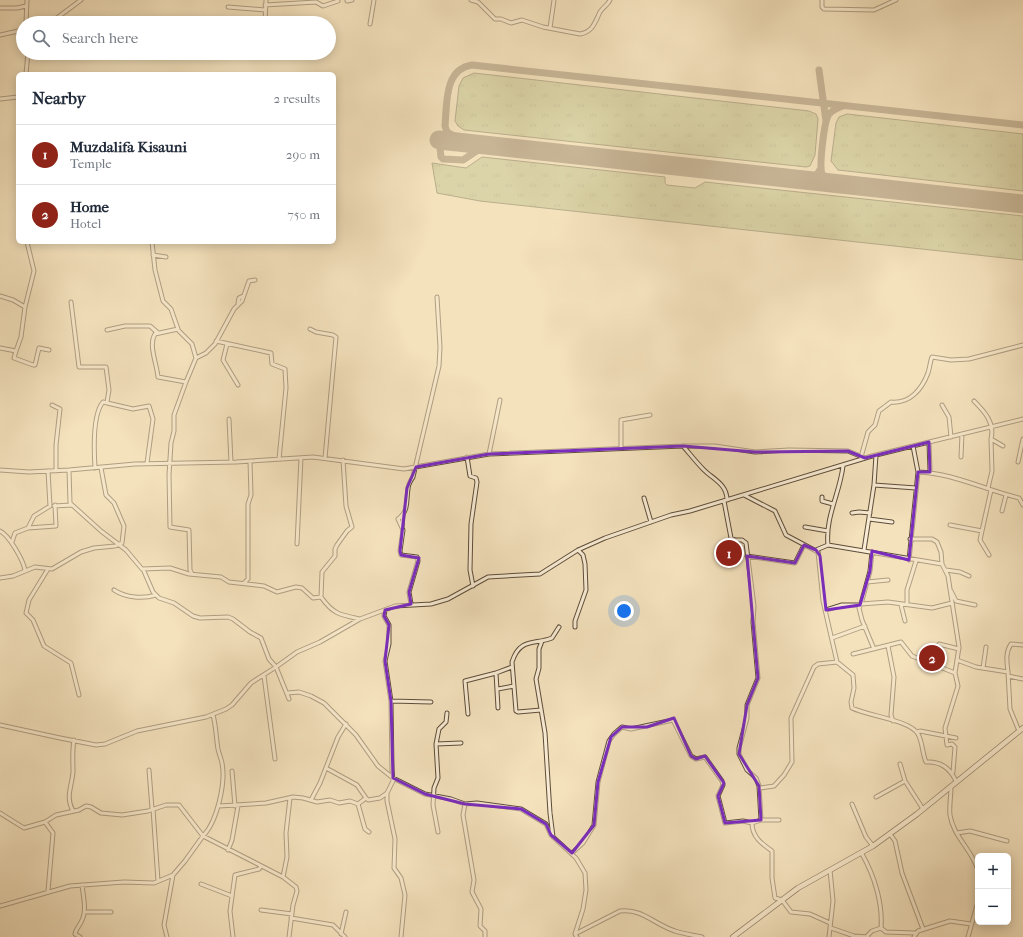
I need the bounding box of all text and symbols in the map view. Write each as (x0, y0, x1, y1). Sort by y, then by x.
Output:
search box (16, 16, 336, 60)
icon: search (30, 27, 52, 49)
text: Search here (62, 29, 138, 47)
text: Nearby (32, 88, 86, 108)
text: 2 results (274, 91, 320, 106)
text: Muzdalifa Kisauni (70, 138, 187, 156)
text: 1 (43, 147, 47, 162)
text: 290 m (286, 147, 320, 162)
text: Temple (70, 156, 112, 171)
text: Home (70, 198, 109, 216)
text: 2 (42, 207, 48, 222)
text: 750 m (287, 207, 320, 222)
text: Hotel (70, 216, 101, 231)
pin: 1 (716, 538, 742, 568)
your location (614, 601, 634, 621)
pin: 2 (919, 643, 945, 673)
map controls (975, 853, 1011, 925)
button: + (975, 853, 1011, 889)
button: − (975, 889, 1011, 925)

